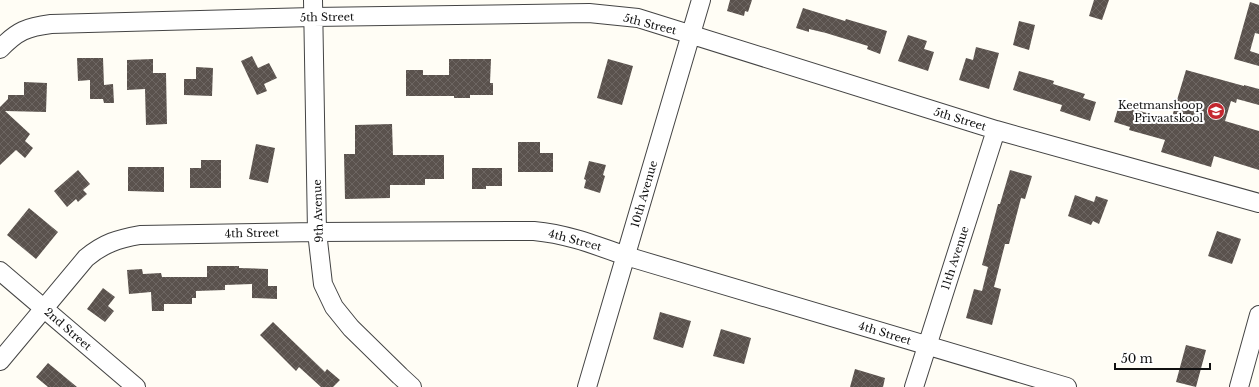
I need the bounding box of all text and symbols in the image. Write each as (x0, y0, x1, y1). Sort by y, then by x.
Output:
street label: 5th Street (300, 10, 355, 24)
street label: 5th Street (622, 11, 679, 38)
place label: Keetmanshoop Privaatskool (1118, 98, 1203, 125)
school or university icon: Keetmanshoop Privaatskool (1206, 101, 1226, 121)
street label: 5th Street (932, 104, 989, 134)
street label: 10th Avenue (628, 159, 660, 229)
street label: 9th Avenue (310, 179, 326, 243)
street label: 11th Avenue (938, 224, 972, 292)
street label: 4th Street (225, 226, 280, 240)
street label: 4th Street (547, 226, 604, 254)
street label: 2nd Street (42, 305, 95, 354)
street label: 4th Street (857, 318, 914, 348)
scale bar (1115, 345, 1210, 371)
text: 50 m (1121, 351, 1153, 366)

